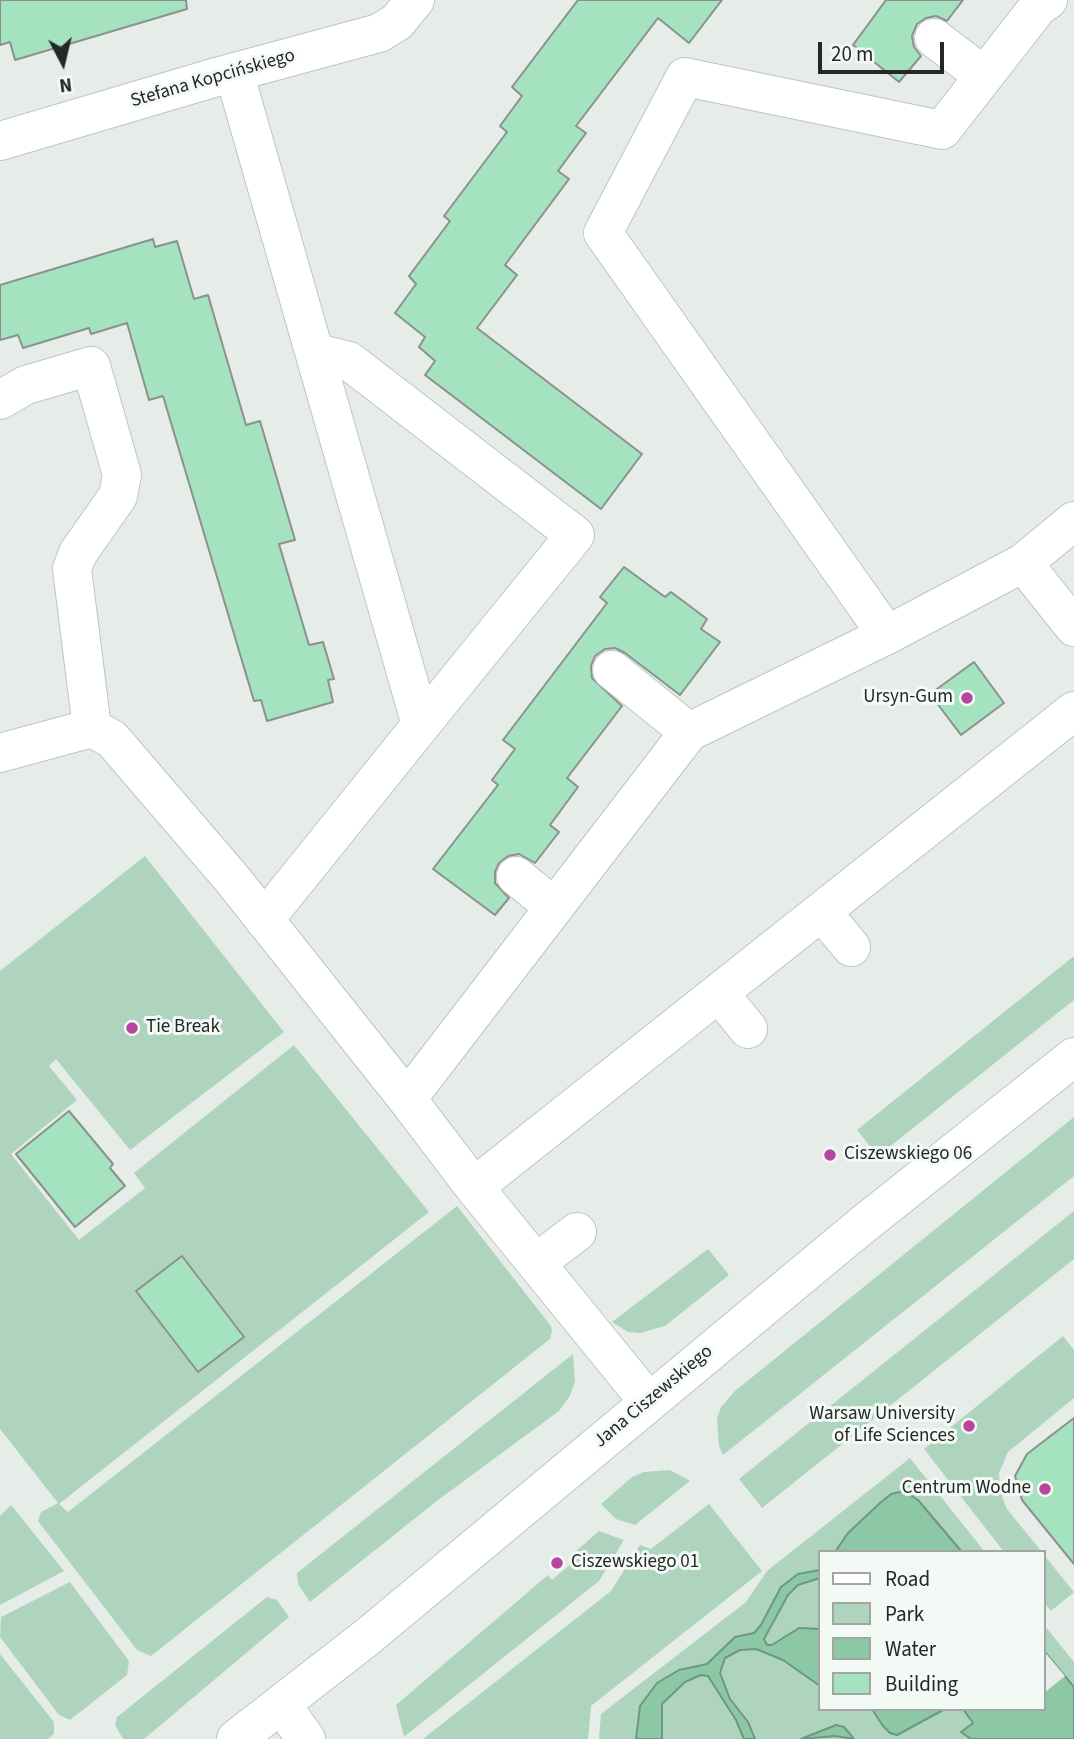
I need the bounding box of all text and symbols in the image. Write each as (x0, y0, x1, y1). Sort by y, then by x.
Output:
north arrow (28, 28, 98, 98)
scale bar (822, 28, 948, 72)
text: 20 m (831, 39, 873, 69)
street label: Stefana Kopcińskiego (128, 45, 298, 113)
text: N (58, 70, 74, 99)
place label: Ursyn-Gum (863, 687, 953, 709)
marker: Ursyn-Gum (959, 690, 975, 706)
place label: Tie Break (146, 1017, 220, 1039)
marker: Tie Break (124, 1020, 140, 1036)
place label: Ciszewskiego 06 (844, 1144, 972, 1166)
marker: Ciszewskiego 06 (822, 1147, 838, 1163)
street label: Jana Ciszewskiego (590, 1341, 718, 1453)
place label: Warsaw University of Life Sciences (809, 1404, 955, 1448)
marker: Warsaw University of Life Sciences (961, 1418, 977, 1434)
place label: Centrum Wodne (902, 1478, 1031, 1500)
marker: Centrum Wodne (1037, 1481, 1053, 1497)
legend (818, 1550, 1046, 1711)
place label: Ciszewskiego 01 (571, 1552, 699, 1574)
marker: Ciszewskiego 01 (549, 1555, 565, 1571)
text: Road (885, 1564, 930, 1594)
text: Park (885, 1599, 924, 1629)
text: Water (885, 1634, 936, 1664)
text: Building (885, 1669, 958, 1699)

